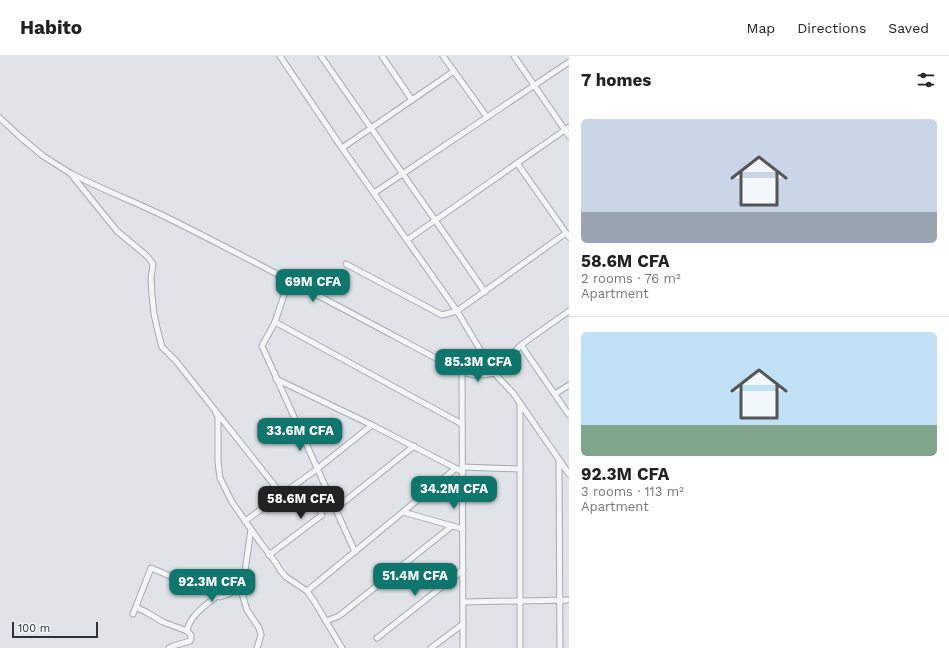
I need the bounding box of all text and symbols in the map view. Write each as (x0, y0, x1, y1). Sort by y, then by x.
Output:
text: Habito (20, 16, 82, 39)
text: Map (747, 20, 775, 36)
text: Directions (797, 20, 866, 36)
text: Saved (888, 20, 929, 36)
icon: filters (915, 69, 937, 91)
text: 7 homes (581, 70, 651, 90)
icon: home (723, 145, 795, 217)
text: 58.6M CFA (581, 251, 670, 271)
pin: 69M CFA (276, 269, 350, 303)
text: 2 rooms · 76 m² (581, 271, 681, 286)
text: 69M CFA (285, 274, 341, 289)
text: Apartment (581, 286, 649, 301)
pin: 85.3M CFA (432, 349, 524, 383)
text: 85.3M CFA (444, 354, 512, 369)
icon: home (723, 358, 795, 430)
pin: 33.6M CFA (254, 418, 346, 452)
text: 33.6M CFA (266, 423, 334, 438)
text: 92.3M CFA (581, 464, 669, 484)
pin: 34.2M CFA (408, 476, 500, 510)
text: 34.2M CFA (420, 481, 488, 496)
text: 3 rooms · 113 m² (581, 484, 684, 499)
pin: 58.6M CFA (255, 486, 347, 520)
text: 58.6M CFA (267, 491, 335, 506)
text: Apartment (581, 499, 649, 514)
pin: 51.4M CFA (369, 563, 461, 597)
text: 51.4M CFA (382, 568, 448, 583)
pin: 92.3M CFA (166, 569, 258, 603)
text: 92.3M CFA (178, 574, 246, 589)
scale bar (12, 620, 98, 639)
text: 100 m (18, 622, 50, 635)

